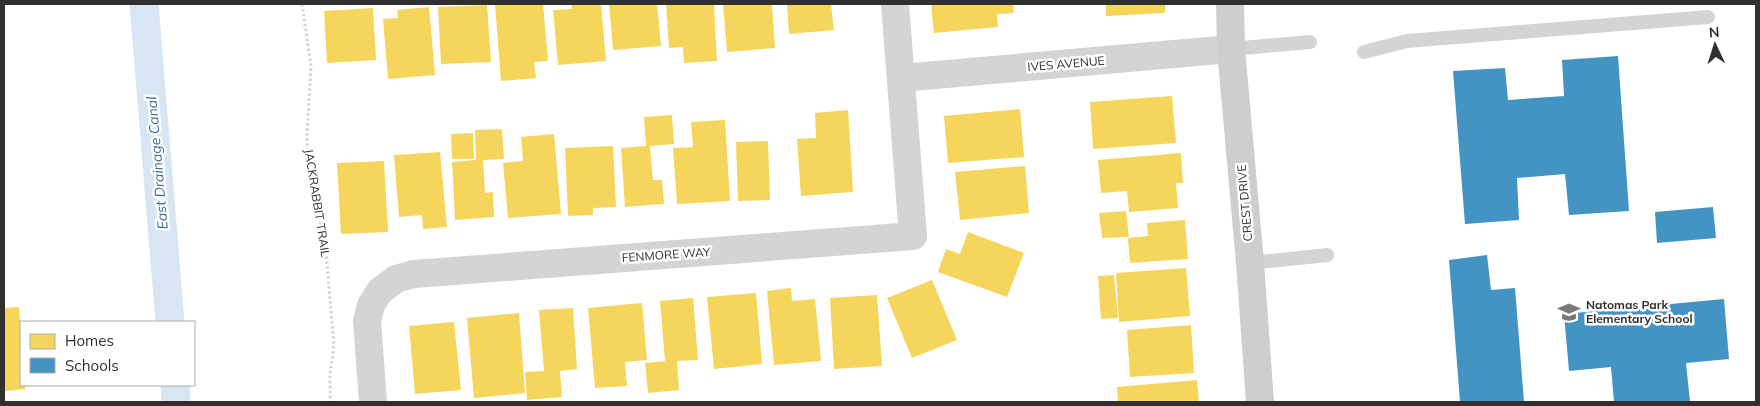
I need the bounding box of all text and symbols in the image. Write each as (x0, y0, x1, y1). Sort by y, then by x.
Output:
north arrow (1690, 20, 1740, 70)
text: N (1708, 23, 1720, 41)
street label: IVES AVENUE (1027, 53, 1105, 74)
water label: East Drainage Canal (142, 95, 172, 230)
street label: JACKRABBIT TRAIL (302, 148, 334, 258)
street label: CREST DRIVE (1234, 164, 1255, 242)
street label: FENMORE WAY (621, 244, 712, 265)
place label: Natomas Park Elementary School (1586, 297, 1693, 326)
school or university icon: Natomas Park Elementary School (1556, 299, 1582, 325)
legend (20, 321, 195, 386)
text: Homes (65, 331, 114, 350)
text: Schools (65, 356, 119, 375)

